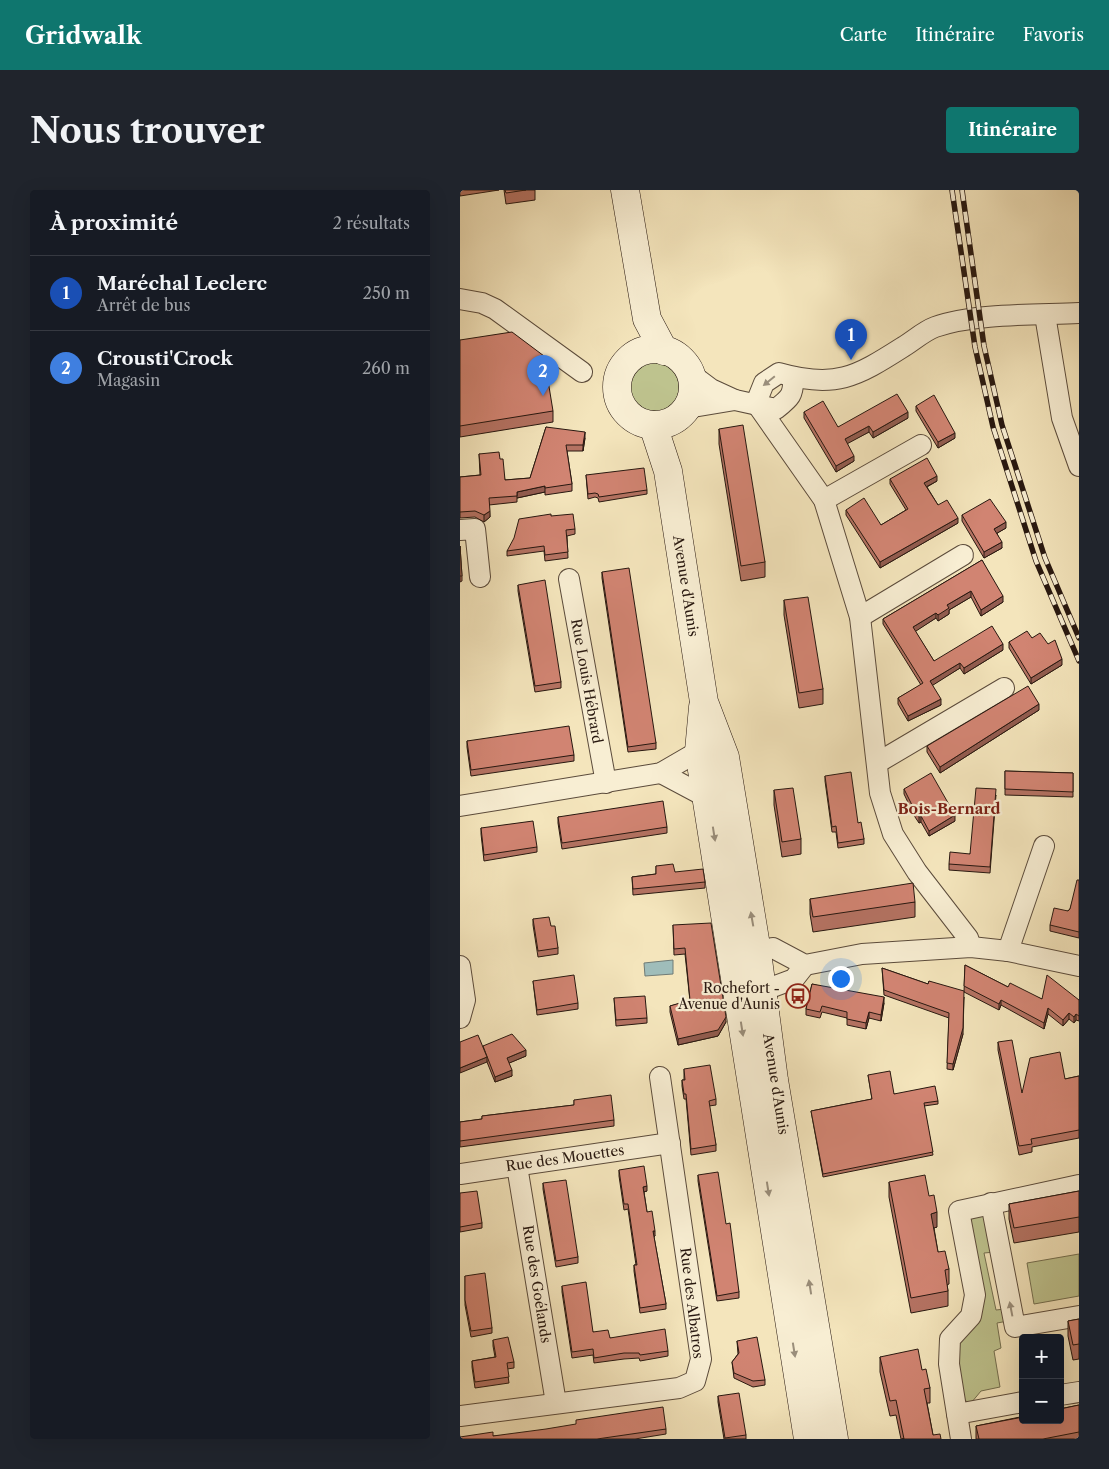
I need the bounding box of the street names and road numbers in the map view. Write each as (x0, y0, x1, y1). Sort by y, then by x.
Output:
street label: Avenue d'Aunis (669, 533, 703, 638)
street label: Rue Louis Hébrard (567, 617, 607, 745)
street label: Avenue d'Aunis (759, 1031, 793, 1136)
street label: Rue des Mouettes (505, 1141, 625, 1175)
street label: Rue des Goélands (519, 1224, 555, 1344)
street label: Rue des Albatros (676, 1246, 708, 1360)

